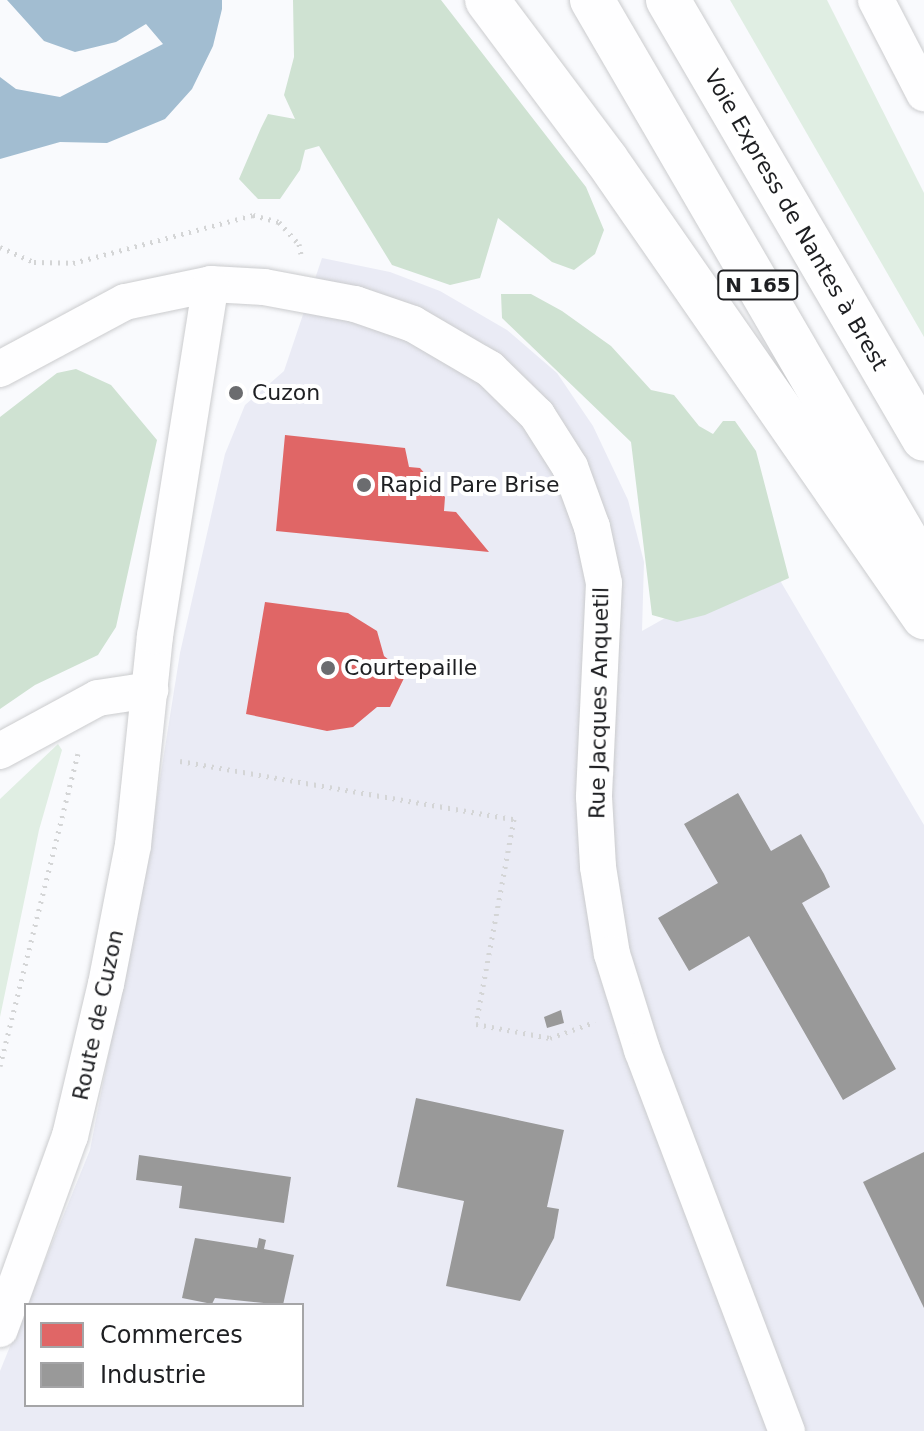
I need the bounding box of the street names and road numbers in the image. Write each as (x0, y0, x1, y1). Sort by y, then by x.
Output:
street label: Voie Express de Nantes à Brest (699, 65, 893, 375)
road number: N 165 (716, 269, 800, 301)
street label: Rue Jacques Anquetil (584, 587, 614, 819)
street label: Route de Cuzon (67, 927, 129, 1103)

